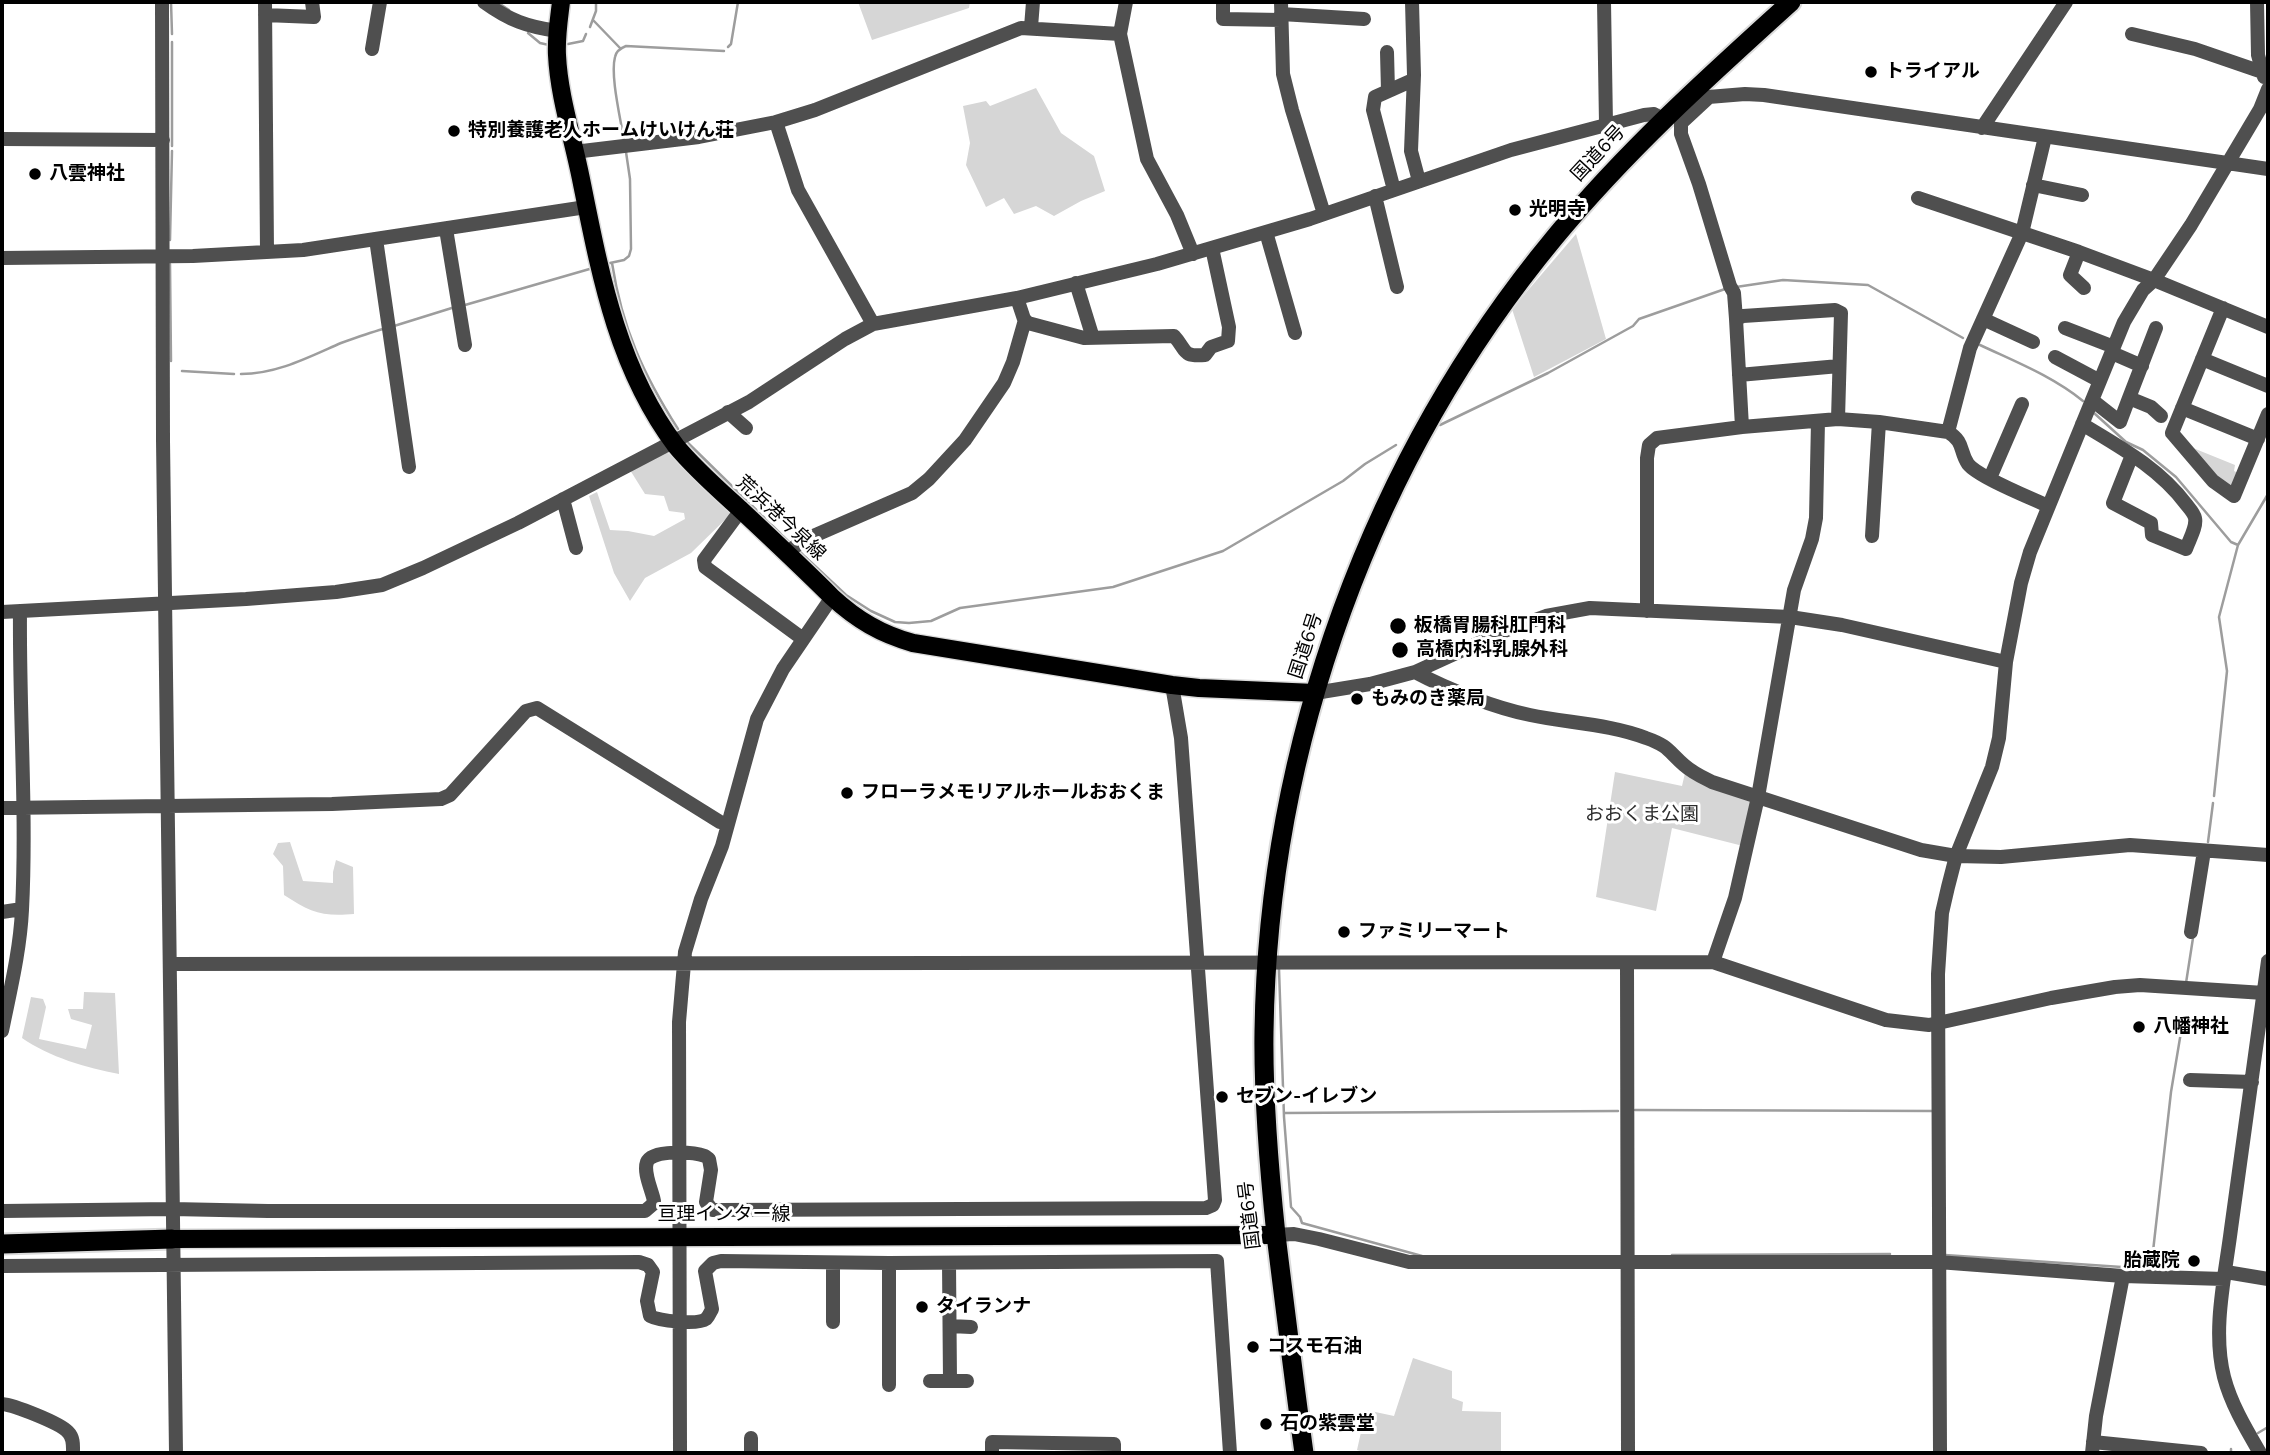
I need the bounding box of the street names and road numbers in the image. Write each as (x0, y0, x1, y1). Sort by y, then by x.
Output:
street label: 国道6号 (1567, 121, 1631, 187)
street label: 荒浜港今泉線 (731, 472, 829, 566)
street label: 国道6号 (1286, 610, 1328, 682)
street label: 国道6号 (1236, 1180, 1266, 1250)
street label: 亘理インター線 (658, 1204, 790, 1226)

